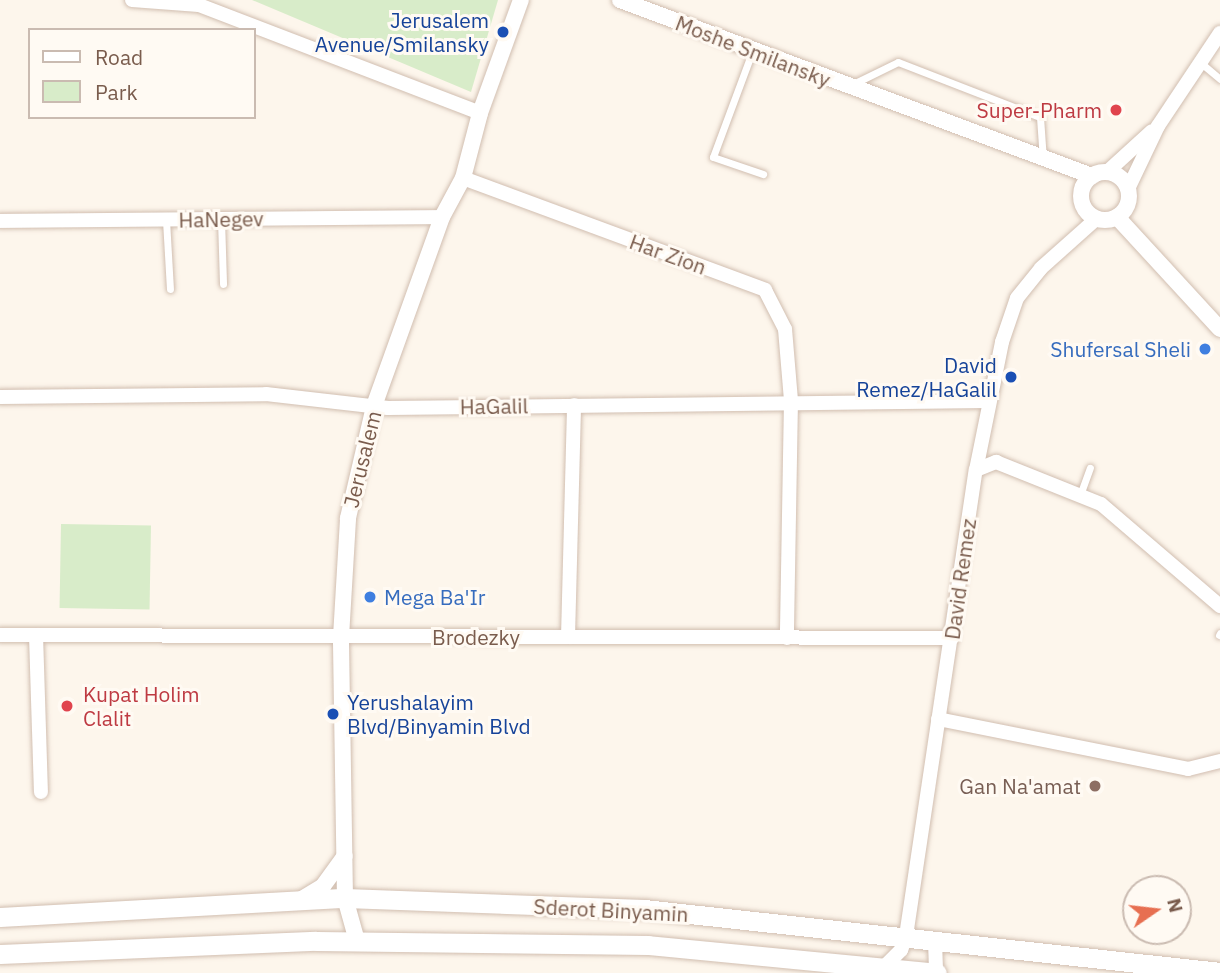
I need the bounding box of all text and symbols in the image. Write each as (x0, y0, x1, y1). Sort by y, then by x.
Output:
place label: Jerusalem Avenue/Smilansky (315, 7, 489, 57)
street label: Moshe Smilansky (672, 10, 834, 92)
marker: Jerusalem Avenue/Smilansky (495, 24, 511, 40)
legend (28, 28, 256, 119)
text: Road (95, 43, 143, 71)
text: Park (95, 78, 138, 106)
place label: Super-Pharm (977, 97, 1102, 123)
marker: Super-Pharm (1108, 102, 1124, 118)
street label: HaNegev (178, 206, 264, 232)
street label: Har Zion (626, 229, 710, 279)
place label: Shufersal Sheli (1050, 336, 1191, 362)
marker: Shufersal Sheli (1197, 341, 1213, 357)
place label: David Remez/HaGalil (856, 352, 997, 402)
marker: David Remez/HaGalil (1003, 369, 1019, 385)
street label: HaGalil (460, 393, 528, 419)
street label: Jerusalem (338, 408, 386, 510)
street label: David Remez (939, 517, 981, 641)
place label: Mega Ba'Ir (384, 584, 486, 610)
marker: Mega Ba'Ir (362, 589, 378, 605)
street label: Brodezky (432, 624, 520, 650)
place label: Kupat Holim Clalit (83, 681, 200, 731)
place label: Yerushalayim Blvd/Binyamin Blvd (347, 689, 531, 739)
marker: Kupat Holim Clalit (57, 696, 77, 716)
marker: Yerushalayim Blvd/Binyamin Blvd (325, 706, 341, 722)
place label: Gan Na'amat (959, 773, 1081, 799)
marker: Gan Na'amat (1087, 778, 1103, 794)
north arrow (1122, 875, 1192, 945)
street label: Sderot Binyamin (533, 893, 689, 927)
text: N (1162, 896, 1189, 915)

